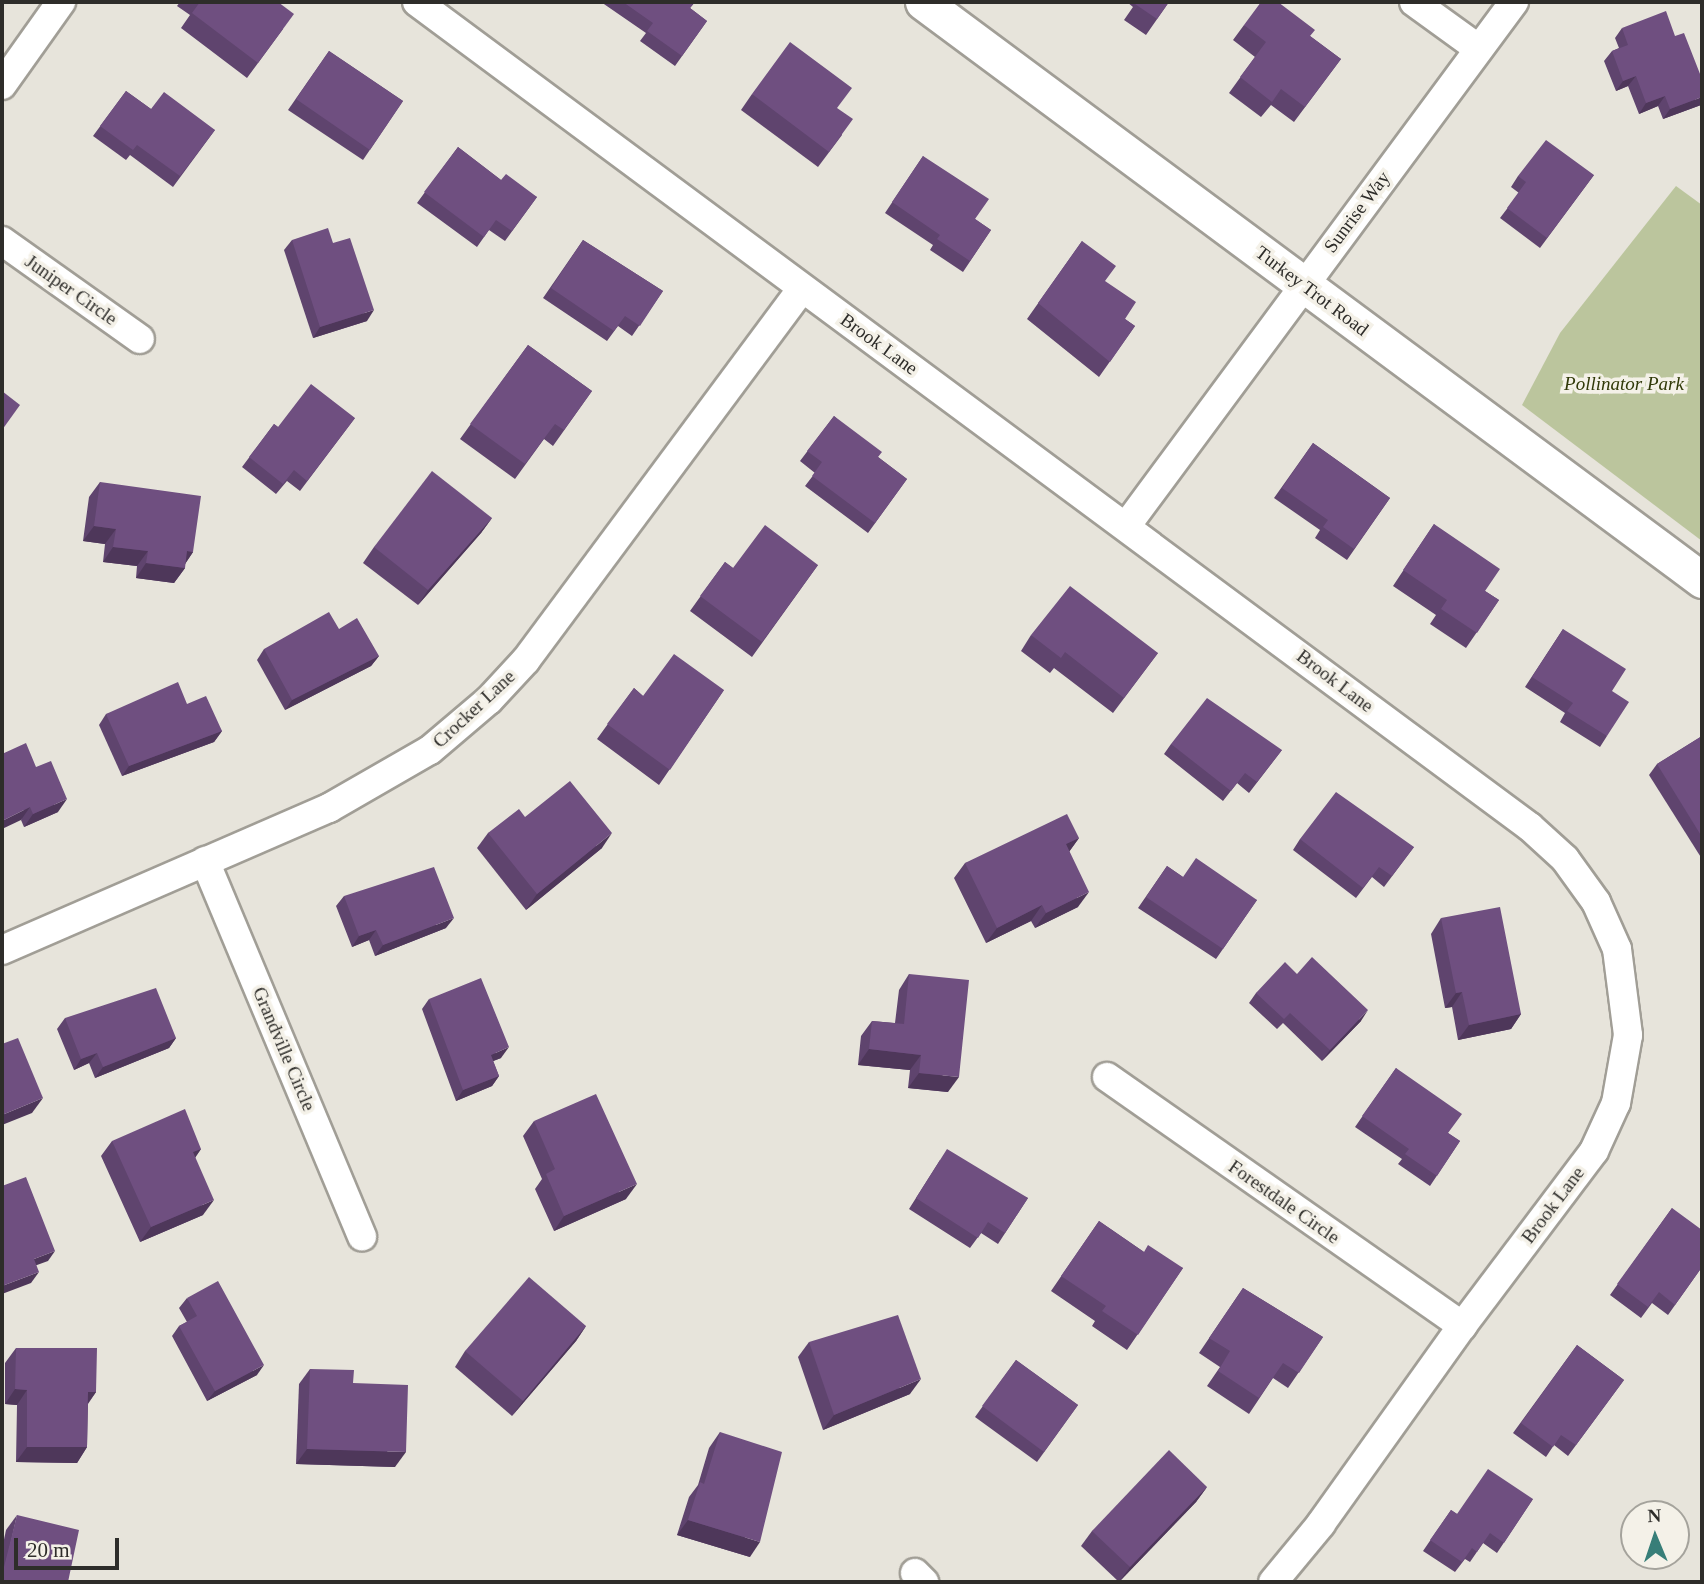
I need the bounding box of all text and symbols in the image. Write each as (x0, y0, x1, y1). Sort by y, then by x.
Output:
street label: Sunrise Way (1319, 167, 1395, 257)
street label: Turkey Trot Road (1251, 241, 1373, 341)
street label: Juniper Circle (21, 250, 121, 330)
street label: Brook Lane (836, 308, 922, 380)
park label: Pollinator Park (1564, 373, 1684, 395)
street label: Brook Lane (1292, 645, 1378, 717)
street label: Crocker Lane (428, 665, 520, 753)
street label: Grandville Circle (248, 984, 320, 1114)
street label: Forestdale Circle (1224, 1155, 1344, 1249)
street label: Brook Lane (1517, 1162, 1589, 1248)
north arrow (1620, 1500, 1690, 1570)
text: N (1647, 1505, 1662, 1526)
scale bar (18, 1524, 122, 1568)
text: 20 m (27, 1538, 70, 1562)

